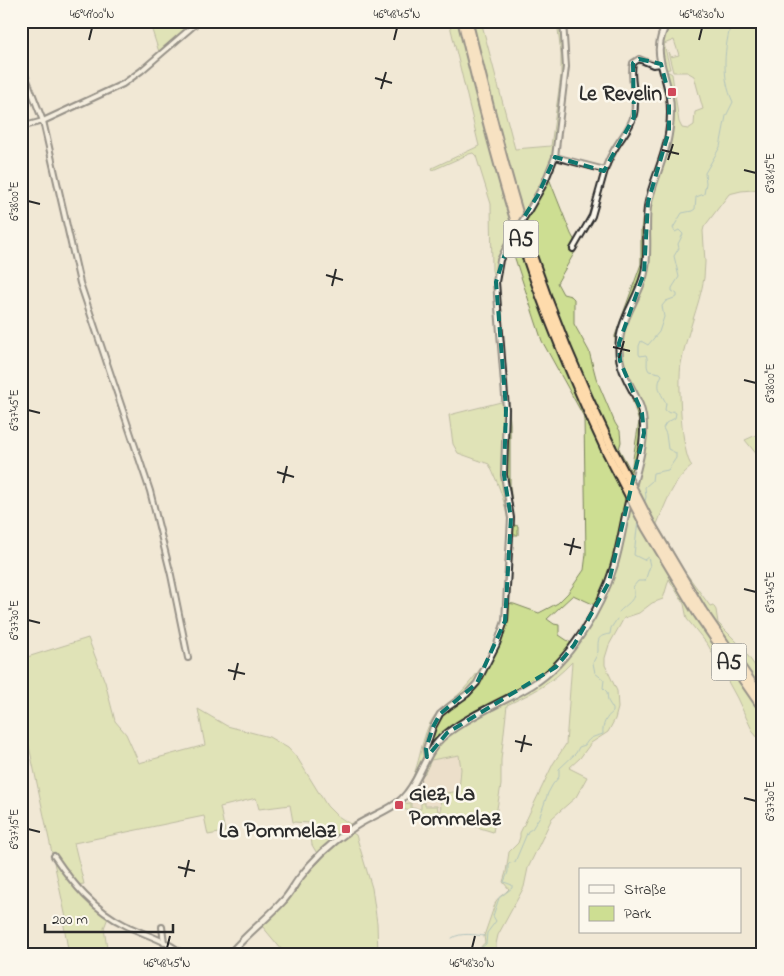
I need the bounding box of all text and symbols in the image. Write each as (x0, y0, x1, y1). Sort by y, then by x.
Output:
text: 46°49'00"N (70, 6, 114, 24)
text: 46°48'45"N (374, 6, 420, 24)
text: 46°48'30"N (679, 6, 725, 24)
place label: Le Revelin (579, 79, 662, 111)
marker: Le Revelin (666, 86, 678, 98)
text: 6°38'15"E (762, 153, 780, 193)
text: 6°38'00"E (6, 181, 24, 221)
road number: A5 (504, 220, 538, 258)
text: 6°38'00"E (762, 363, 780, 403)
text: 6°37'45"E (6, 389, 24, 431)
text: 6°37'45"E (762, 571, 780, 613)
text: 6°37'30"E (6, 600, 24, 640)
road number: A5 (712, 644, 746, 680)
place label: Giez, La Pommelaz (409, 779, 501, 836)
text: 6°37'30"E (762, 781, 780, 821)
marker: Giez, La Pommelaz (393, 799, 405, 811)
text: 6°37'15"E (6, 809, 24, 849)
place label: La Pommelaz (219, 816, 337, 848)
marker: La Pommelaz (340, 823, 352, 835)
legend (579, 868, 742, 934)
text: Straße (624, 879, 666, 901)
scale bar (45, 901, 172, 933)
text: Park (624, 903, 652, 925)
text: 200 m (52, 909, 88, 931)
text: 46°48'45"N (144, 955, 190, 973)
text: 46°48'30"N (449, 955, 495, 973)

